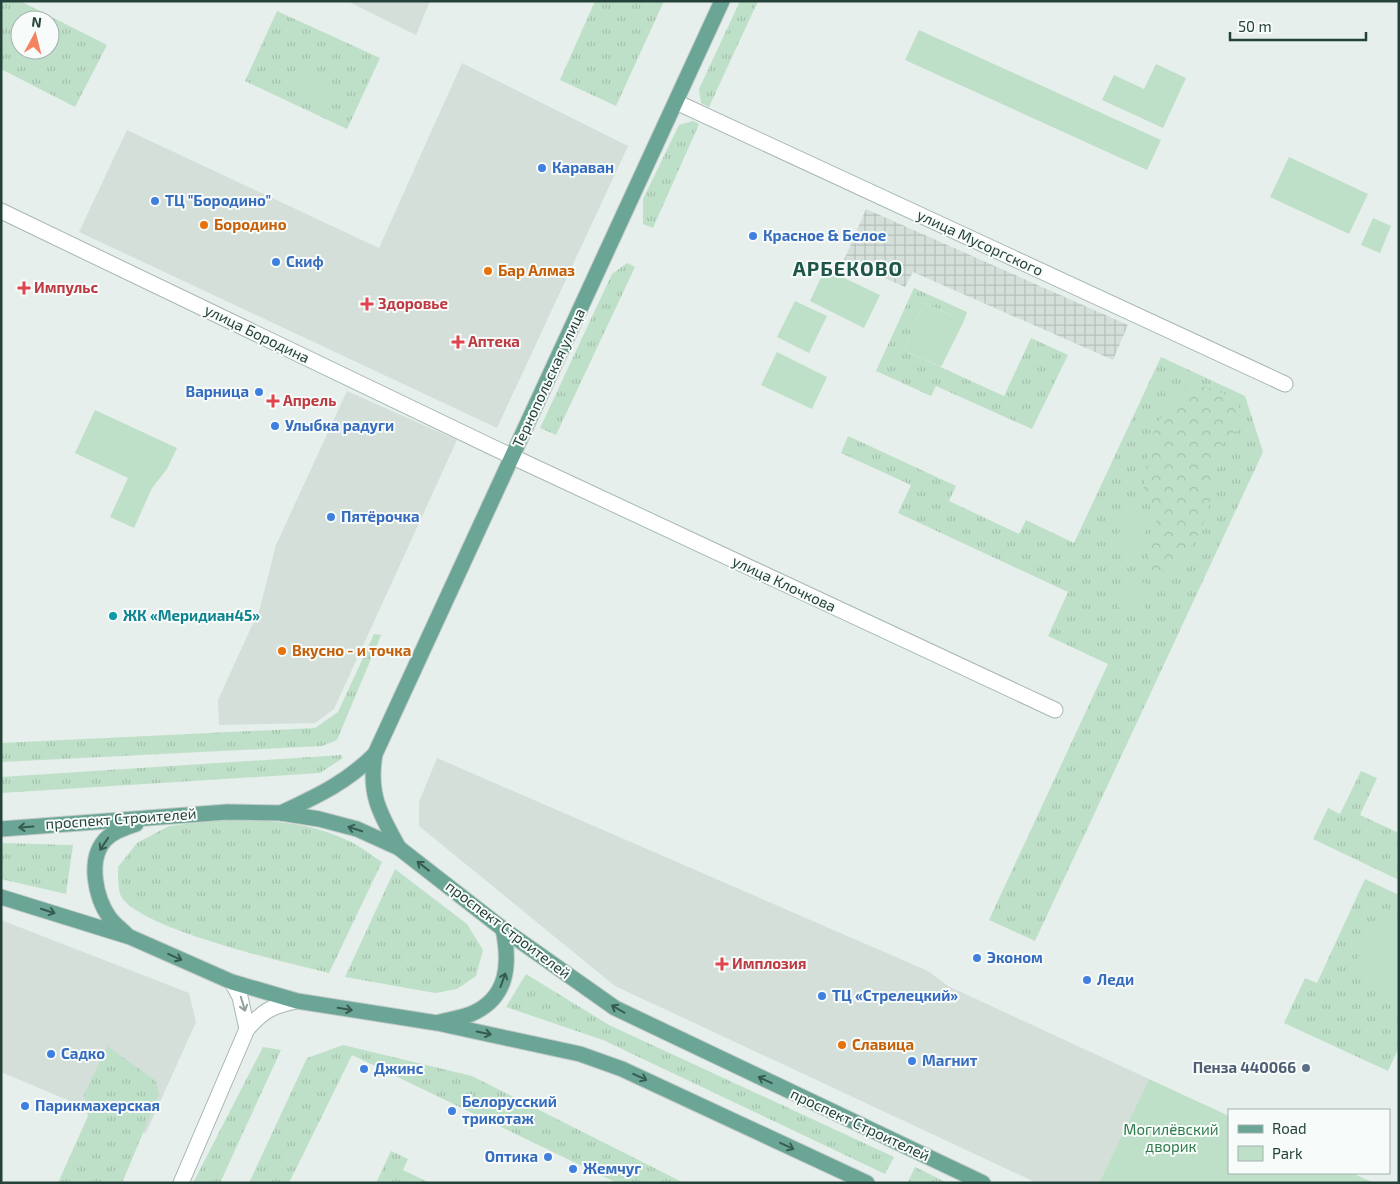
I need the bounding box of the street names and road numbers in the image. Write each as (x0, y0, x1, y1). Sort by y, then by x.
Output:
street label: улица Мусоргского (914, 205, 1046, 280)
street label: улица Бородина (202, 300, 313, 367)
street label: Тернопольская улица (508, 305, 589, 450)
street label: улица Клочкова (729, 551, 839, 616)
street label: проспект Строителей (45, 804, 197, 832)
street label: проспект Строителей (443, 876, 575, 982)
street label: проспект Строителей (788, 1084, 933, 1164)

